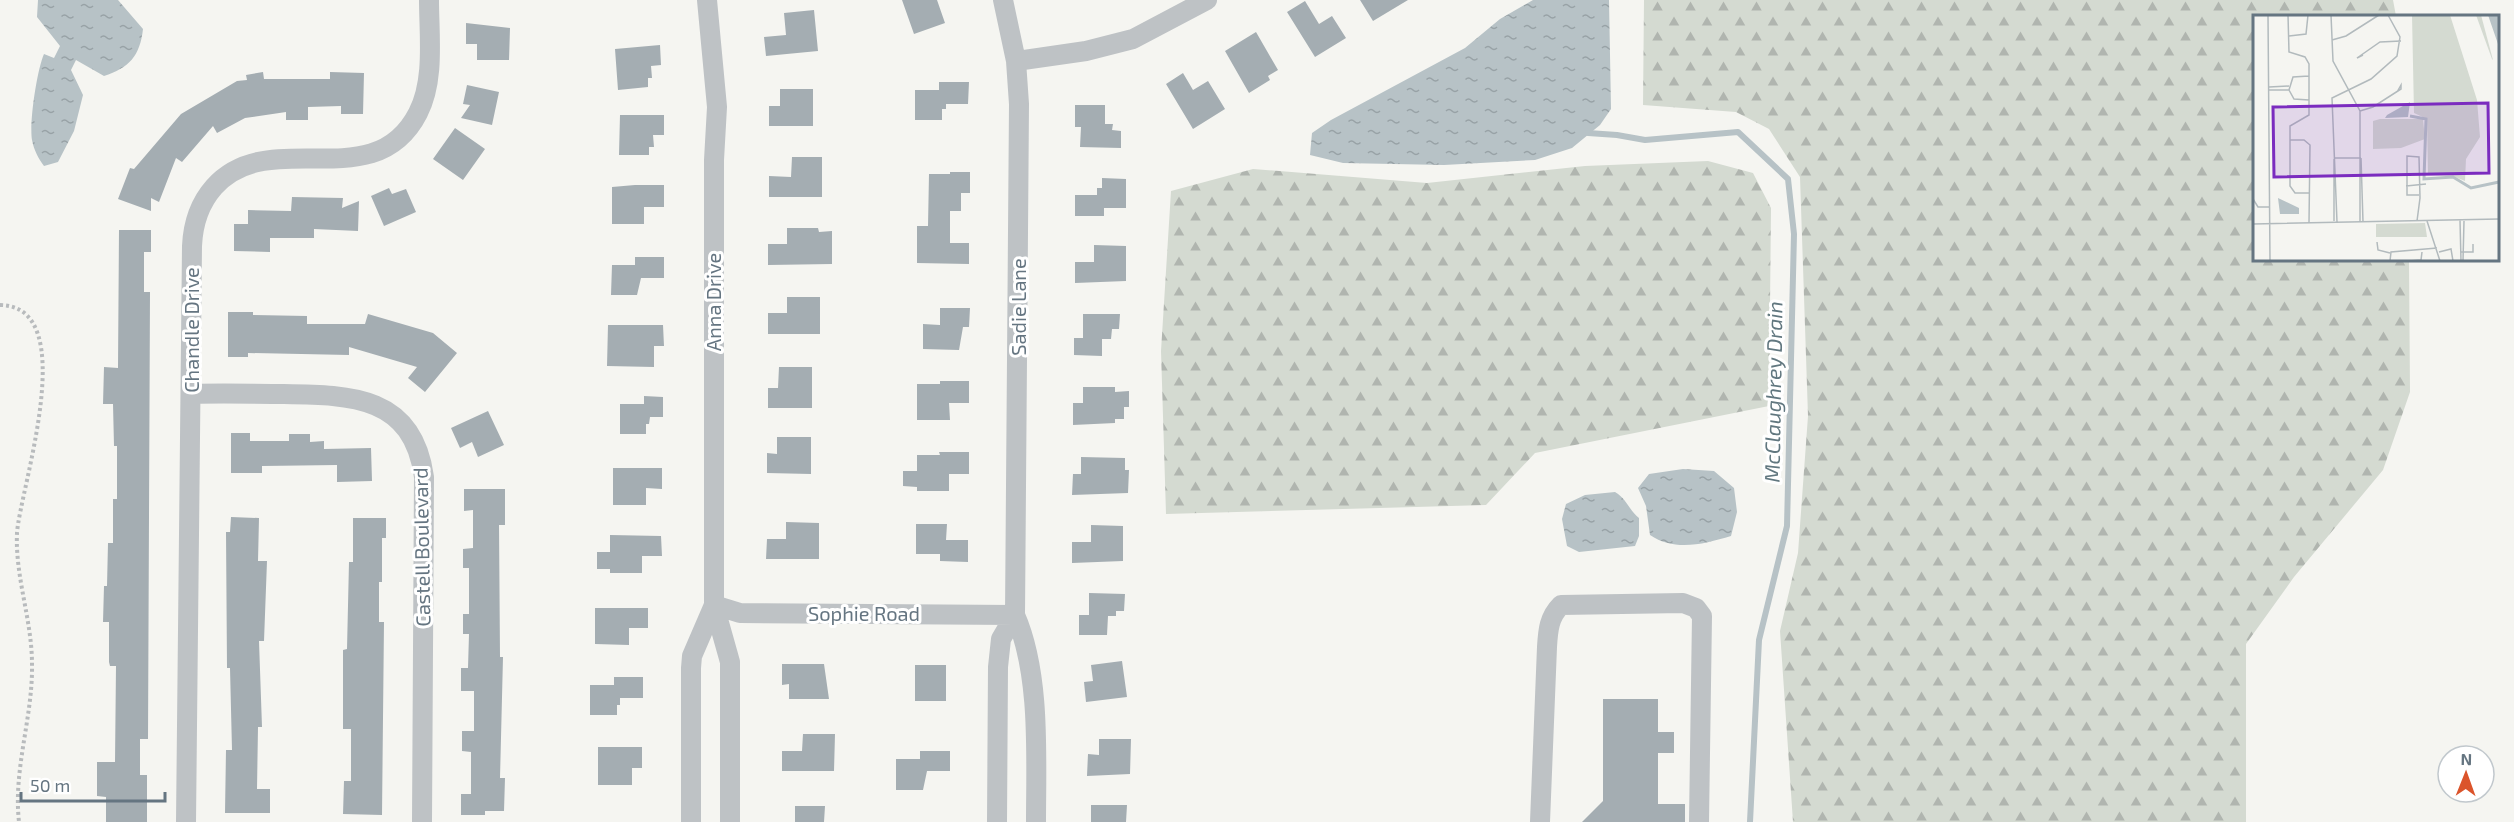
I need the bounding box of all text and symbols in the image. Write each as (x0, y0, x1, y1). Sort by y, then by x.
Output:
inset map (2253, 15, 2499, 261)
street label: Anna Drive (701, 253, 725, 351)
street label: Sadie Lane (1006, 258, 1030, 356)
street label: Chandle Drive (179, 267, 203, 393)
water label: McClaughrey Drain (1758, 301, 1788, 483)
street label: Castell Boulevard (408, 467, 434, 627)
street label: Sophie Road (808, 601, 920, 625)
north arrow (2436, 744, 2496, 804)
text: N (2460, 749, 2472, 768)
scale bar (21, 765, 165, 803)
text: 50 m (30, 774, 70, 796)

